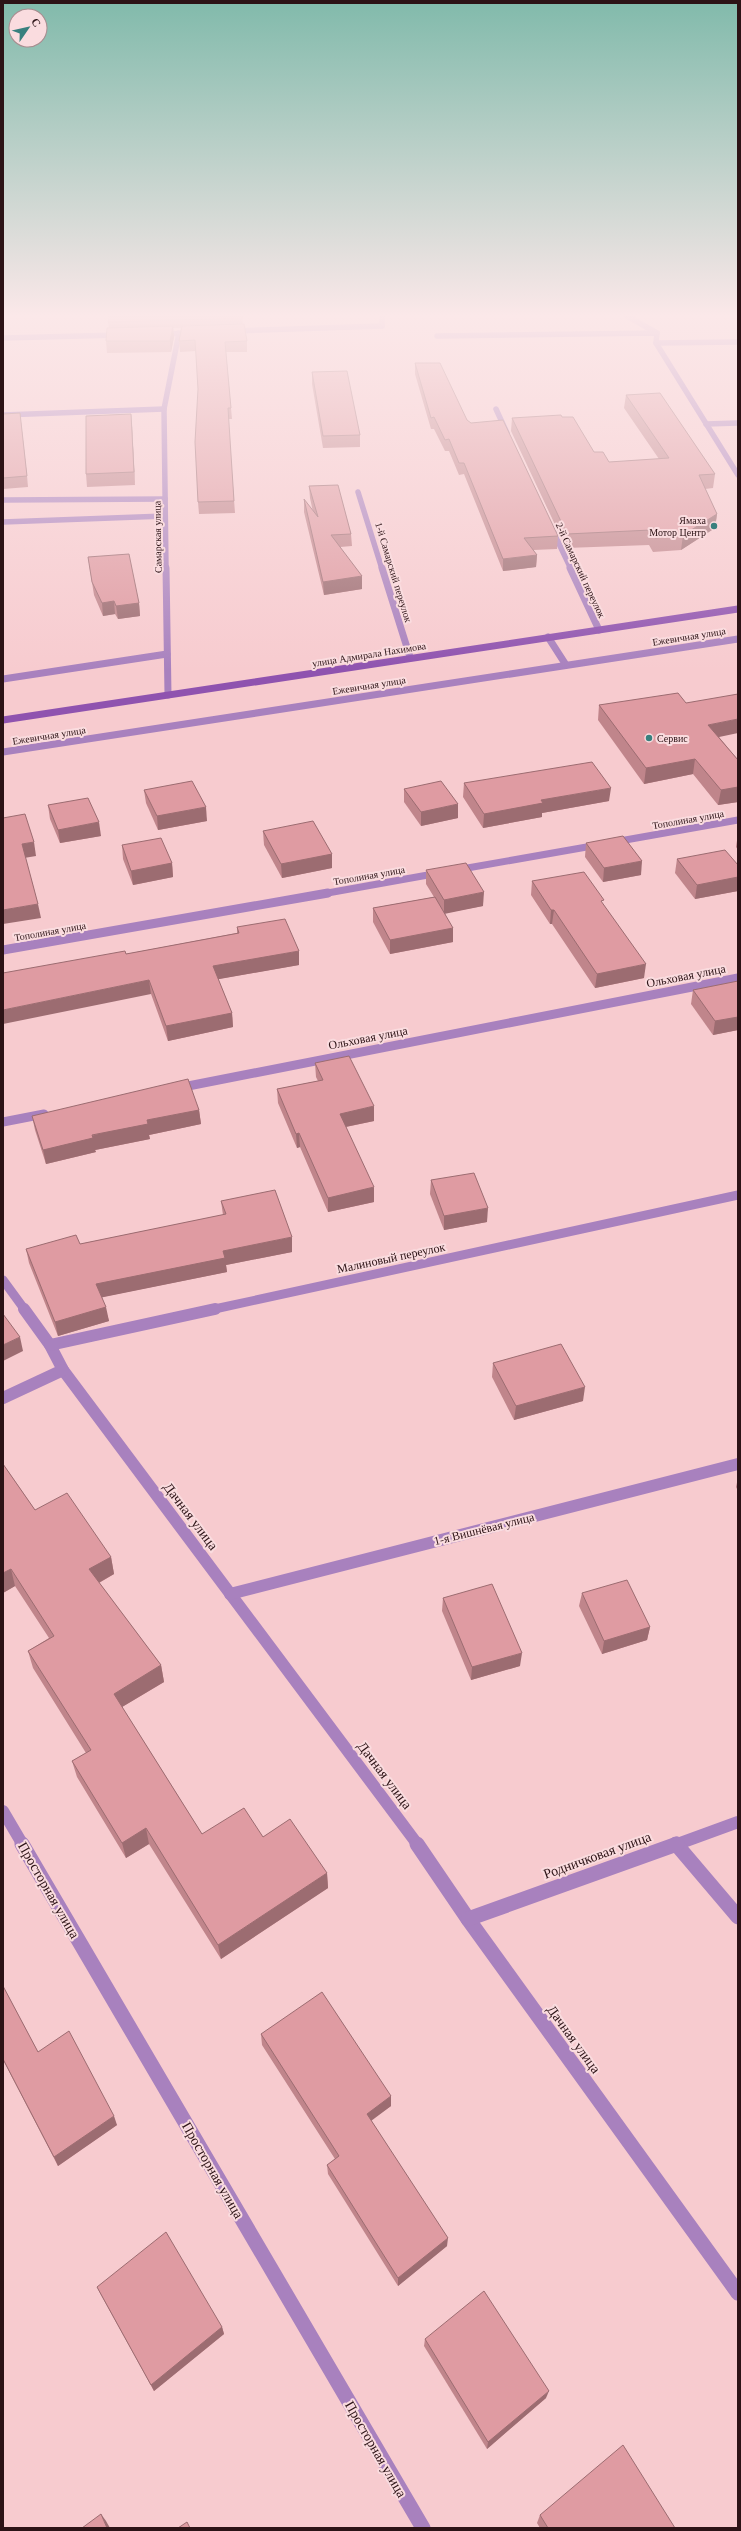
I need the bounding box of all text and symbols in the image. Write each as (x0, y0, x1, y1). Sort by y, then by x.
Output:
north arrow (8, 8, 48, 48)
text: С (29, 16, 44, 29)
street label: Самарская улица (151, 500, 164, 573)
place label: Ямаха Мотор Центр (649, 515, 707, 538)
street label: 1-й Самарский переулок (373, 521, 414, 624)
street label: 2-й Самарский переулок (554, 521, 608, 620)
marker: Ямаха Мотор Центр (709, 521, 719, 531)
street label: Ежевичная улица (652, 625, 727, 648)
street label: улица Адмирала Нахимова (311, 640, 427, 669)
street label: Ежевичная улица (332, 674, 407, 697)
street label: Ежевичная улица (12, 724, 87, 747)
marker: Сервис (644, 733, 654, 743)
place label: Сервис (657, 733, 688, 744)
street label: Тополиная улица (651, 808, 725, 831)
street label: Тополиная улица (332, 864, 406, 887)
street label: Тополиная улица (13, 920, 87, 943)
street label: Ольховая улица (645, 961, 728, 991)
street label: Ольховая улица (327, 1023, 410, 1053)
street label: Малиновый переулок (336, 1240, 446, 1276)
street label: Дачная улица (160, 1480, 221, 1554)
street label: 1-я Вишнёвая улица (432, 1510, 536, 1548)
street label: Дачная улица (354, 1739, 415, 1813)
street label: Родничковая улица (541, 1829, 654, 1882)
street label: Просторная улица (15, 1839, 83, 1942)
street label: Дачная улица (544, 2002, 604, 2077)
street label: Просторная улица (179, 2119, 247, 2222)
street label: Просторная улица (342, 2398, 410, 2501)

